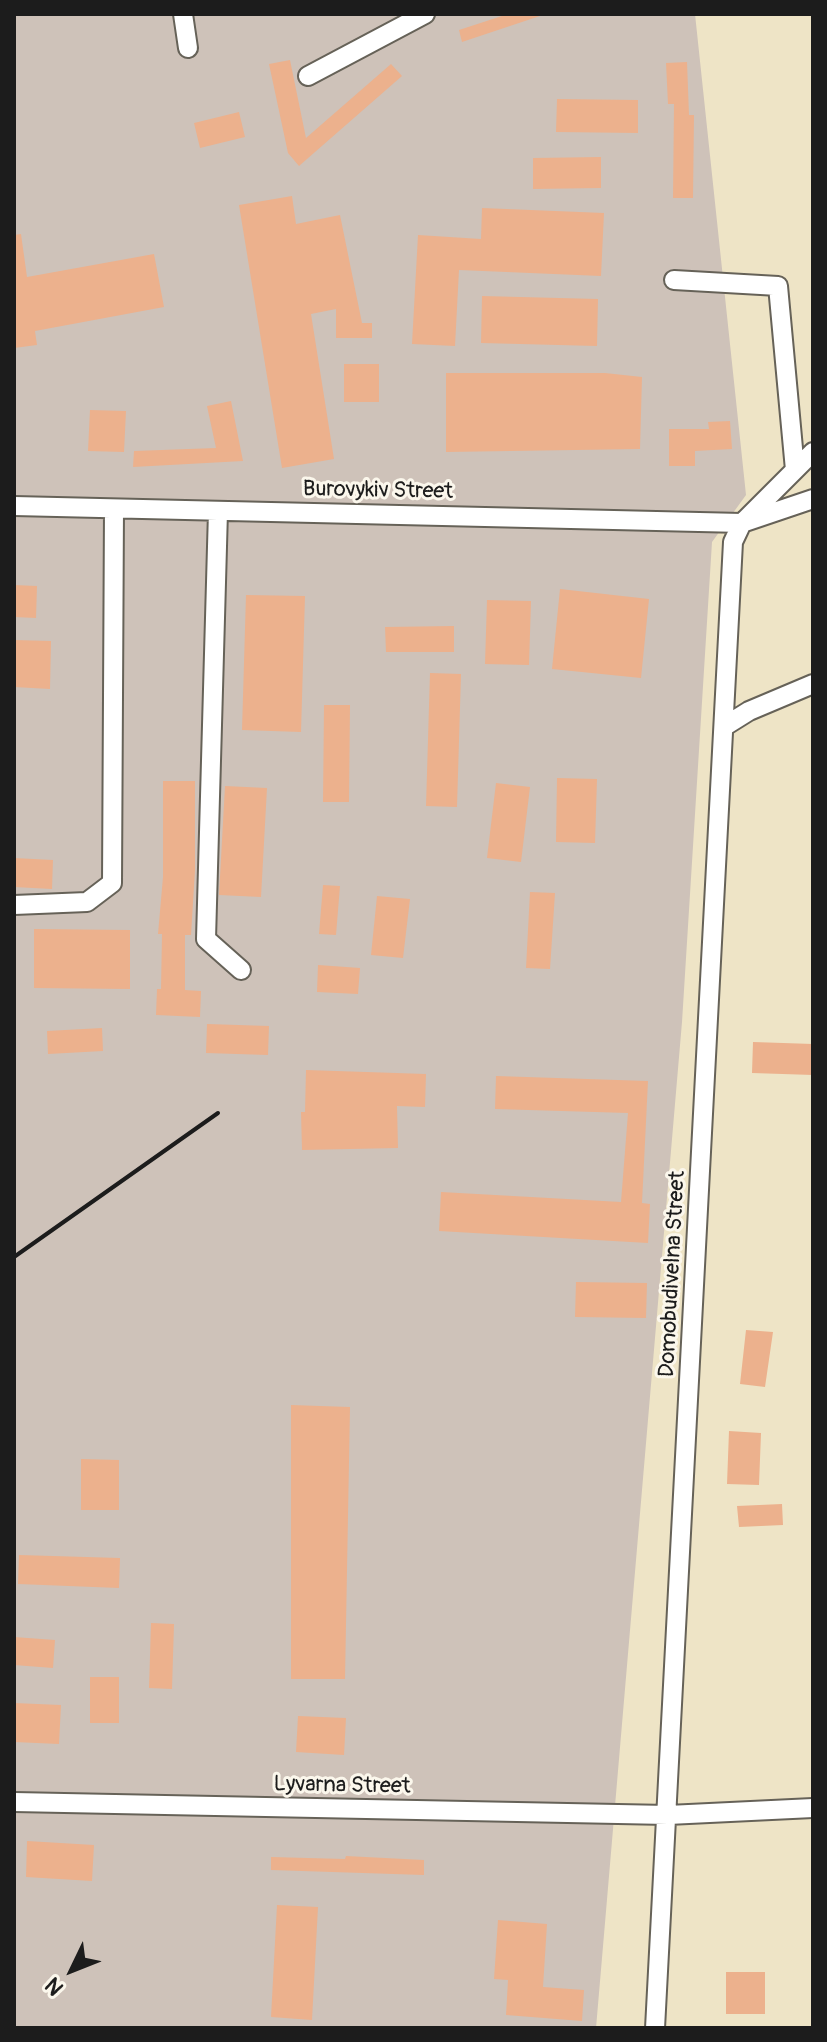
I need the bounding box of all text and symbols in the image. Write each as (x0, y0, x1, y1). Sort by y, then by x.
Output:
street label: Burovykiv Street (303, 476, 453, 506)
street label: Domobudivelna Street (654, 1170, 692, 1378)
street label: Lyvarna Street (273, 1772, 411, 1800)
north arrow (32, 1930, 112, 2010)
text: N (39, 1971, 70, 2001)

